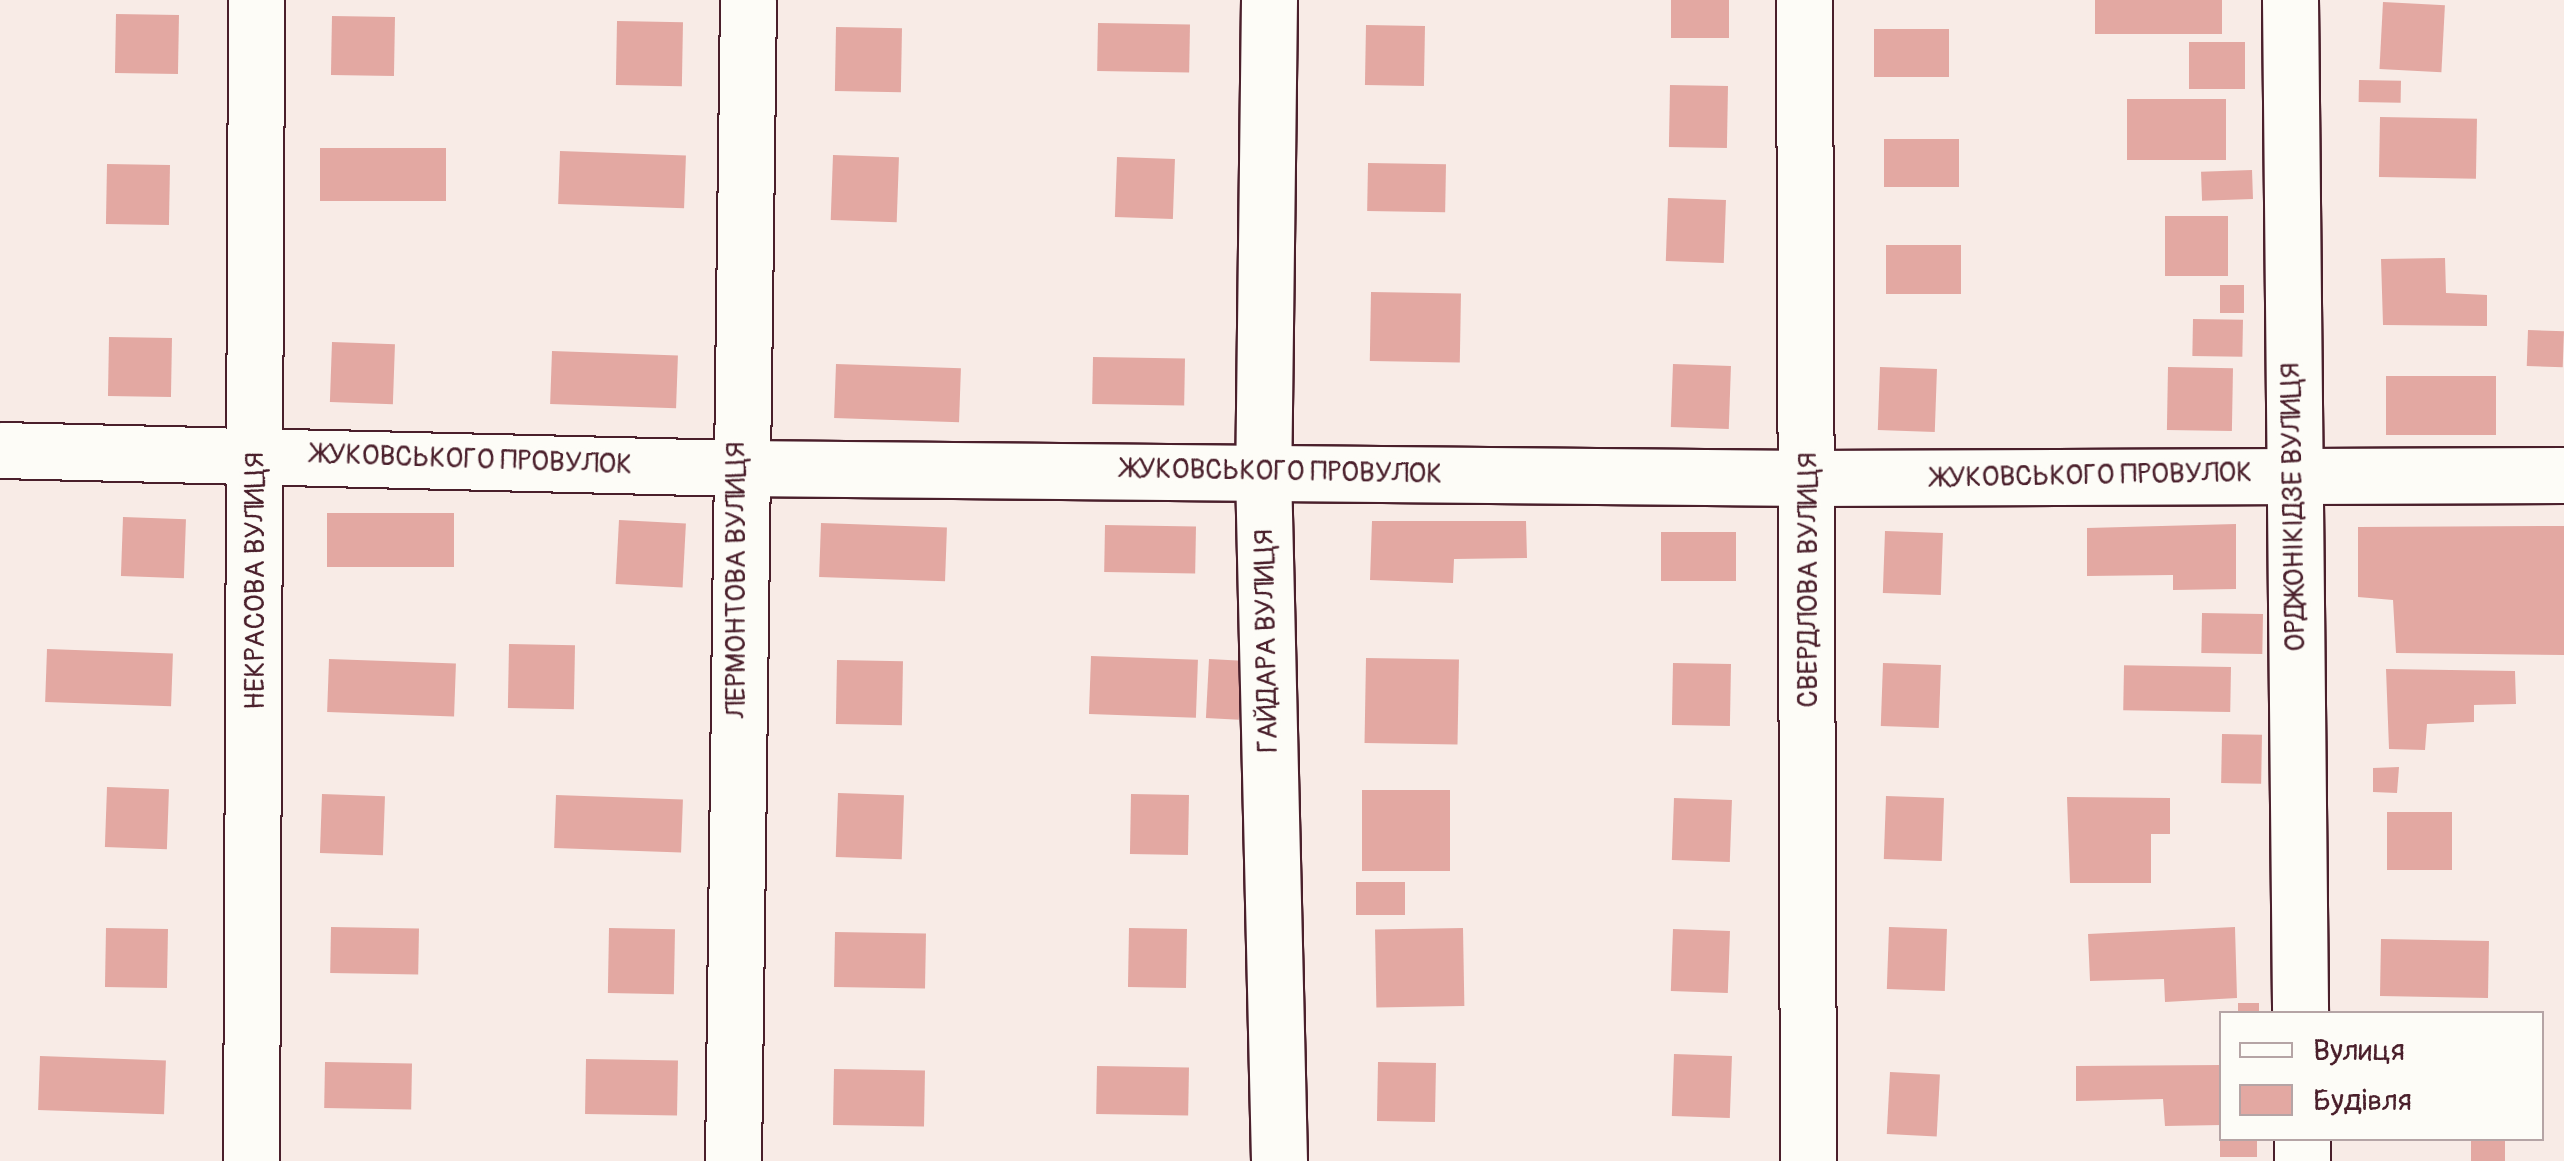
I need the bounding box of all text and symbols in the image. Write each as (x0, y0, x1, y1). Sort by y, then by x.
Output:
street label: ОРДЖОНІКІДЗЕ ВУЛИЦЯ (2275, 362, 2313, 652)
street label: ЖУКОВСЬКОГО ПРОВУЛОК (311, 438, 633, 482)
street label: ЛЕРМОНТОВА ВУЛИЦЯ (720, 442, 754, 718)
street label: НЕКРАСОВА ВУЛИЦЯ (239, 452, 273, 710)
street label: ЖУКОВСЬКОГО ПРОВУЛОК (1122, 452, 1442, 492)
street label: СВЕРДЛОВА ВУЛИЦЯ (1792, 452, 1826, 708)
street label: ЖУКОВСЬКОГО ПРОВУЛОК (1932, 456, 2252, 496)
street label: ГАЙДАРА ВУЛИЦЯ (1248, 529, 1286, 753)
legend (2219, 1011, 2544, 1141)
text: Вулиця (2313, 1032, 2405, 1069)
text: Будівля (2313, 1082, 2412, 1119)

